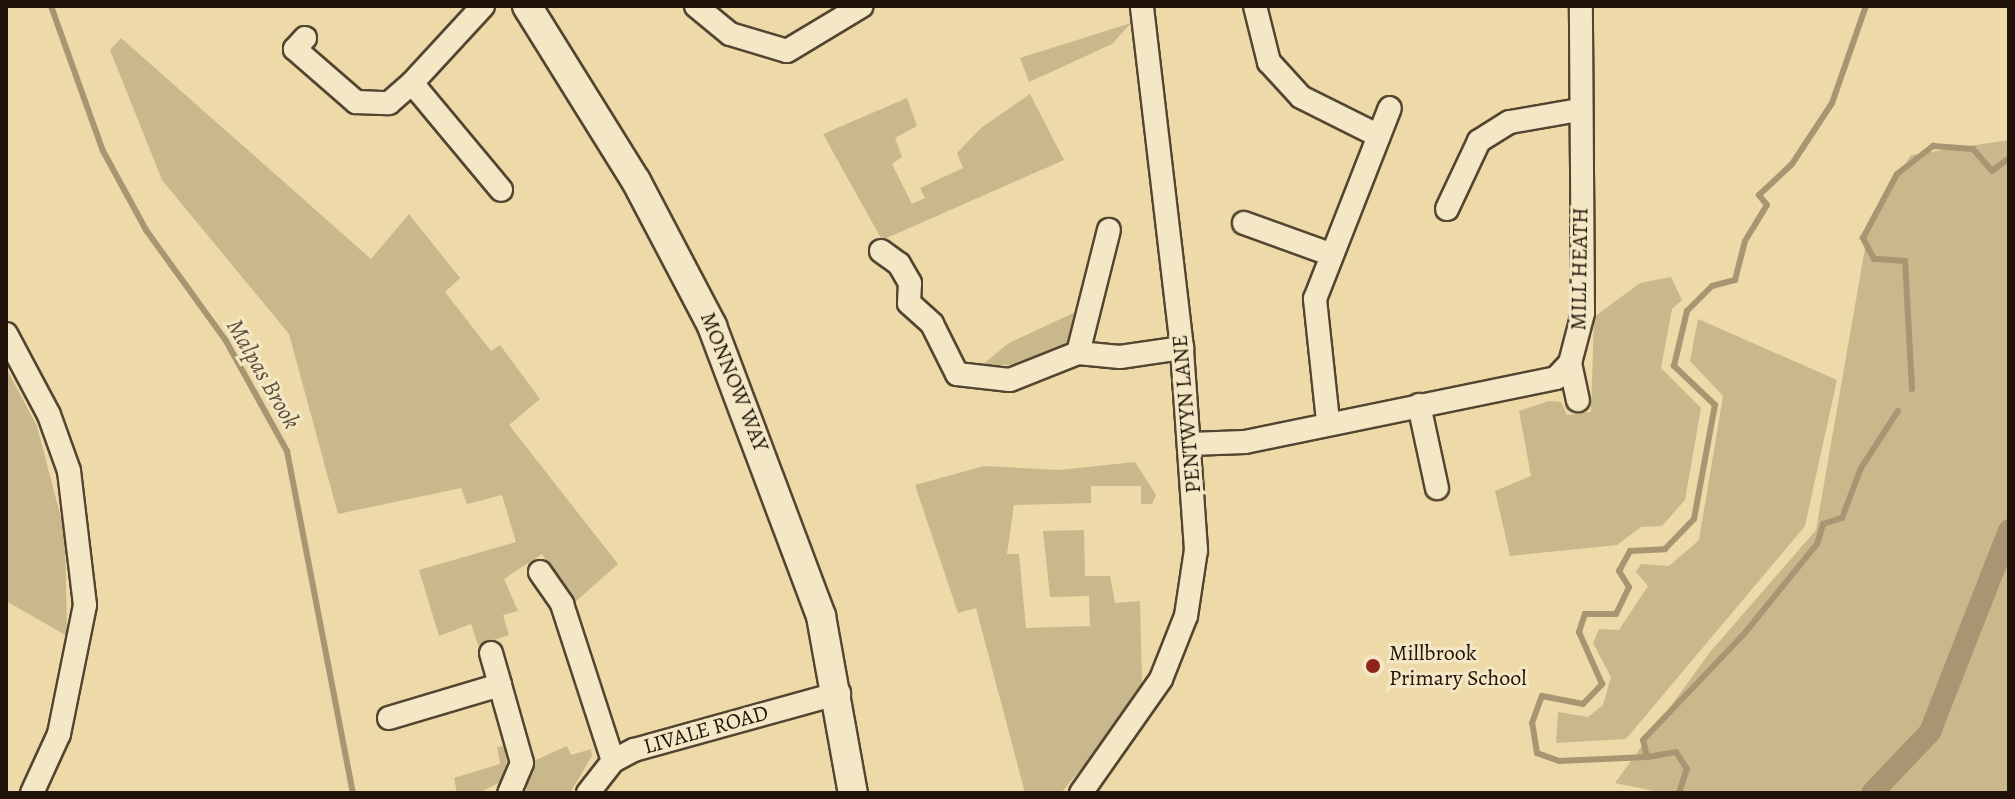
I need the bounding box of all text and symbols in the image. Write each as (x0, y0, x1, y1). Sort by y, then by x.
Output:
street label: MILL HEATH (1566, 207, 1594, 331)
street label: MONNOW WAY (694, 308, 774, 456)
water label: Malpas Brook (220, 314, 306, 434)
street label: PENTWYN LANE (1167, 334, 1207, 494)
place label: Millbrook Primary School (1389, 640, 1527, 692)
marker: Millbrook Primary School (1364, 657, 1382, 675)
street label: LIVALE ROAD (641, 700, 771, 760)

